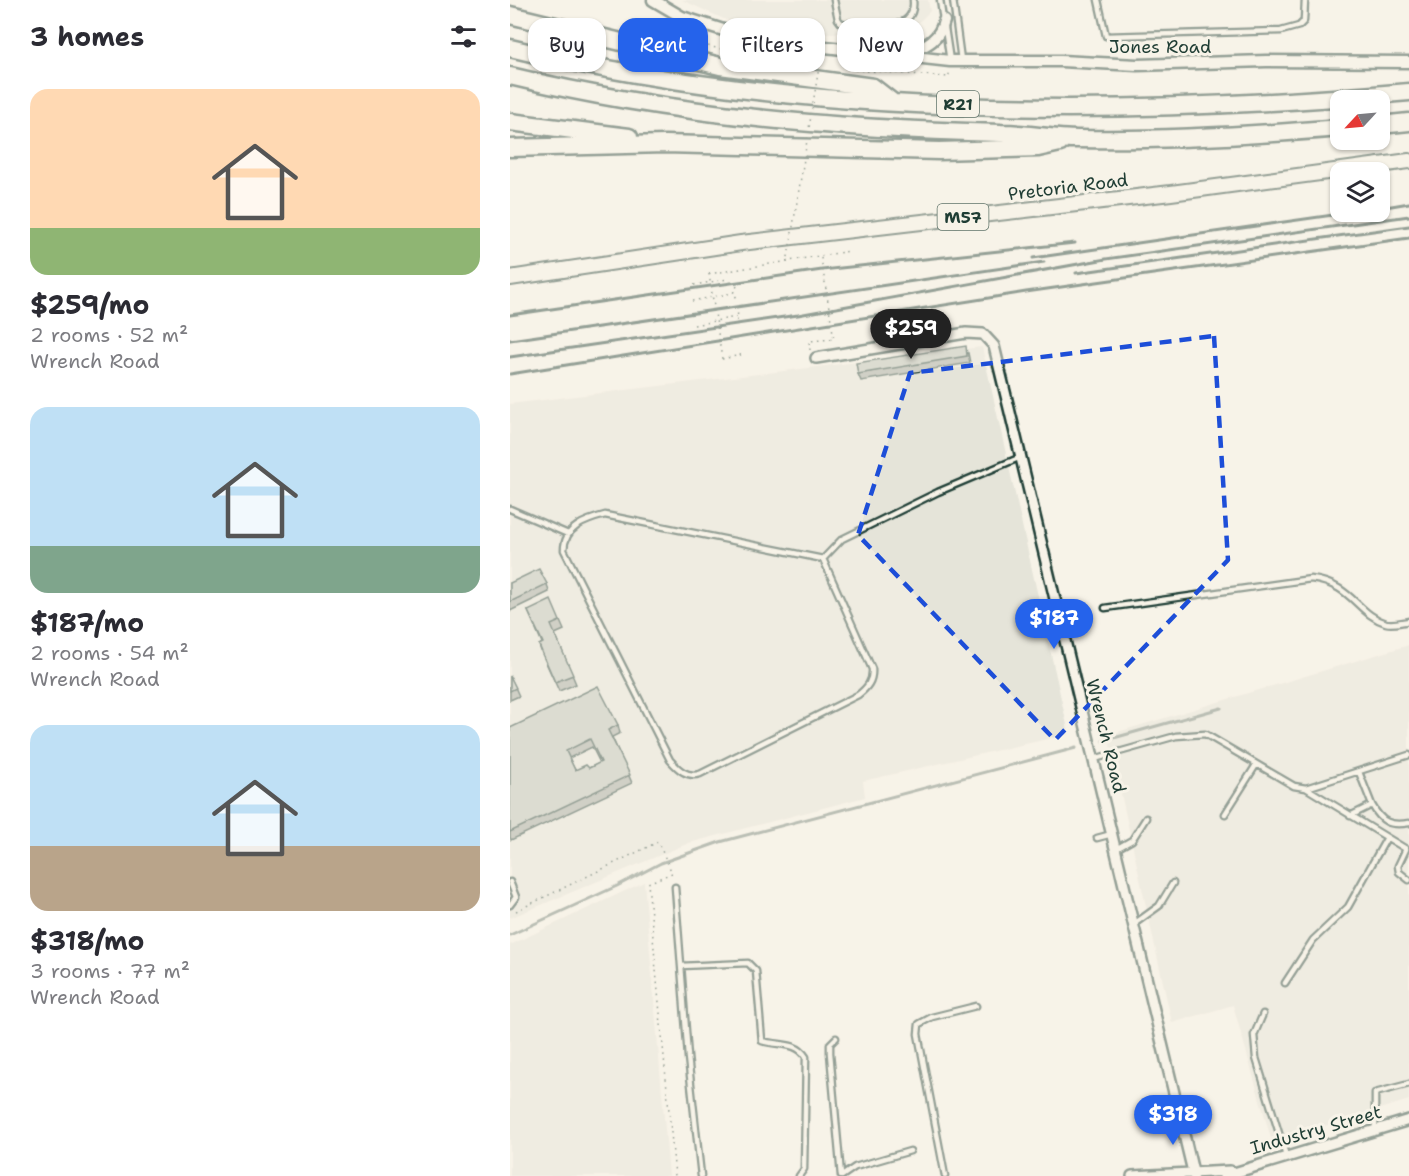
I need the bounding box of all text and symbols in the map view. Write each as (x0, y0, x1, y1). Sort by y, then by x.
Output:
chip: Buy (528, 18, 606, 72)
chip: Rent (618, 18, 708, 72)
chip: Filters (720, 18, 825, 72)
chip: New (837, 18, 924, 72)
text: 3 homes (30, 19, 144, 54)
icon: filters (447, 20, 480, 53)
street label: Jones Road (1109, 35, 1211, 59)
north arrow (1330, 90, 1390, 150)
map controls (1330, 90, 1390, 222)
road number: R21 (937, 91, 979, 117)
icon: home (201, 128, 309, 236)
button: layers (1330, 162, 1390, 222)
street label: Pretoria Road (1007, 168, 1129, 206)
road number: M57 (938, 204, 988, 230)
text: $259/mo (30, 287, 149, 322)
pin: $259 (875, 309, 947, 360)
text: $259 (884, 315, 938, 341)
text: 2 rooms · 52 m² (30, 322, 188, 348)
text: Wrench Road (30, 348, 160, 374)
icon: home (201, 446, 309, 554)
pin: $187 (1018, 599, 1090, 650)
text: $187/mo (30, 605, 144, 640)
text: $187 (1029, 605, 1079, 631)
text: 2 rooms · 54 m² (30, 640, 189, 666)
text: Wrench Road (30, 666, 160, 692)
street label: Wrench Road (1080, 677, 1132, 795)
icon: home (201, 764, 309, 872)
text: $318/mo (30, 923, 145, 958)
text: 3 rooms · 77 m² (30, 958, 190, 984)
text: Wrench Road (30, 984, 160, 1010)
pin: $318 (1137, 1095, 1209, 1146)
street label: Industry Street (1248, 1100, 1385, 1160)
text: $318 (1148, 1101, 1198, 1127)

